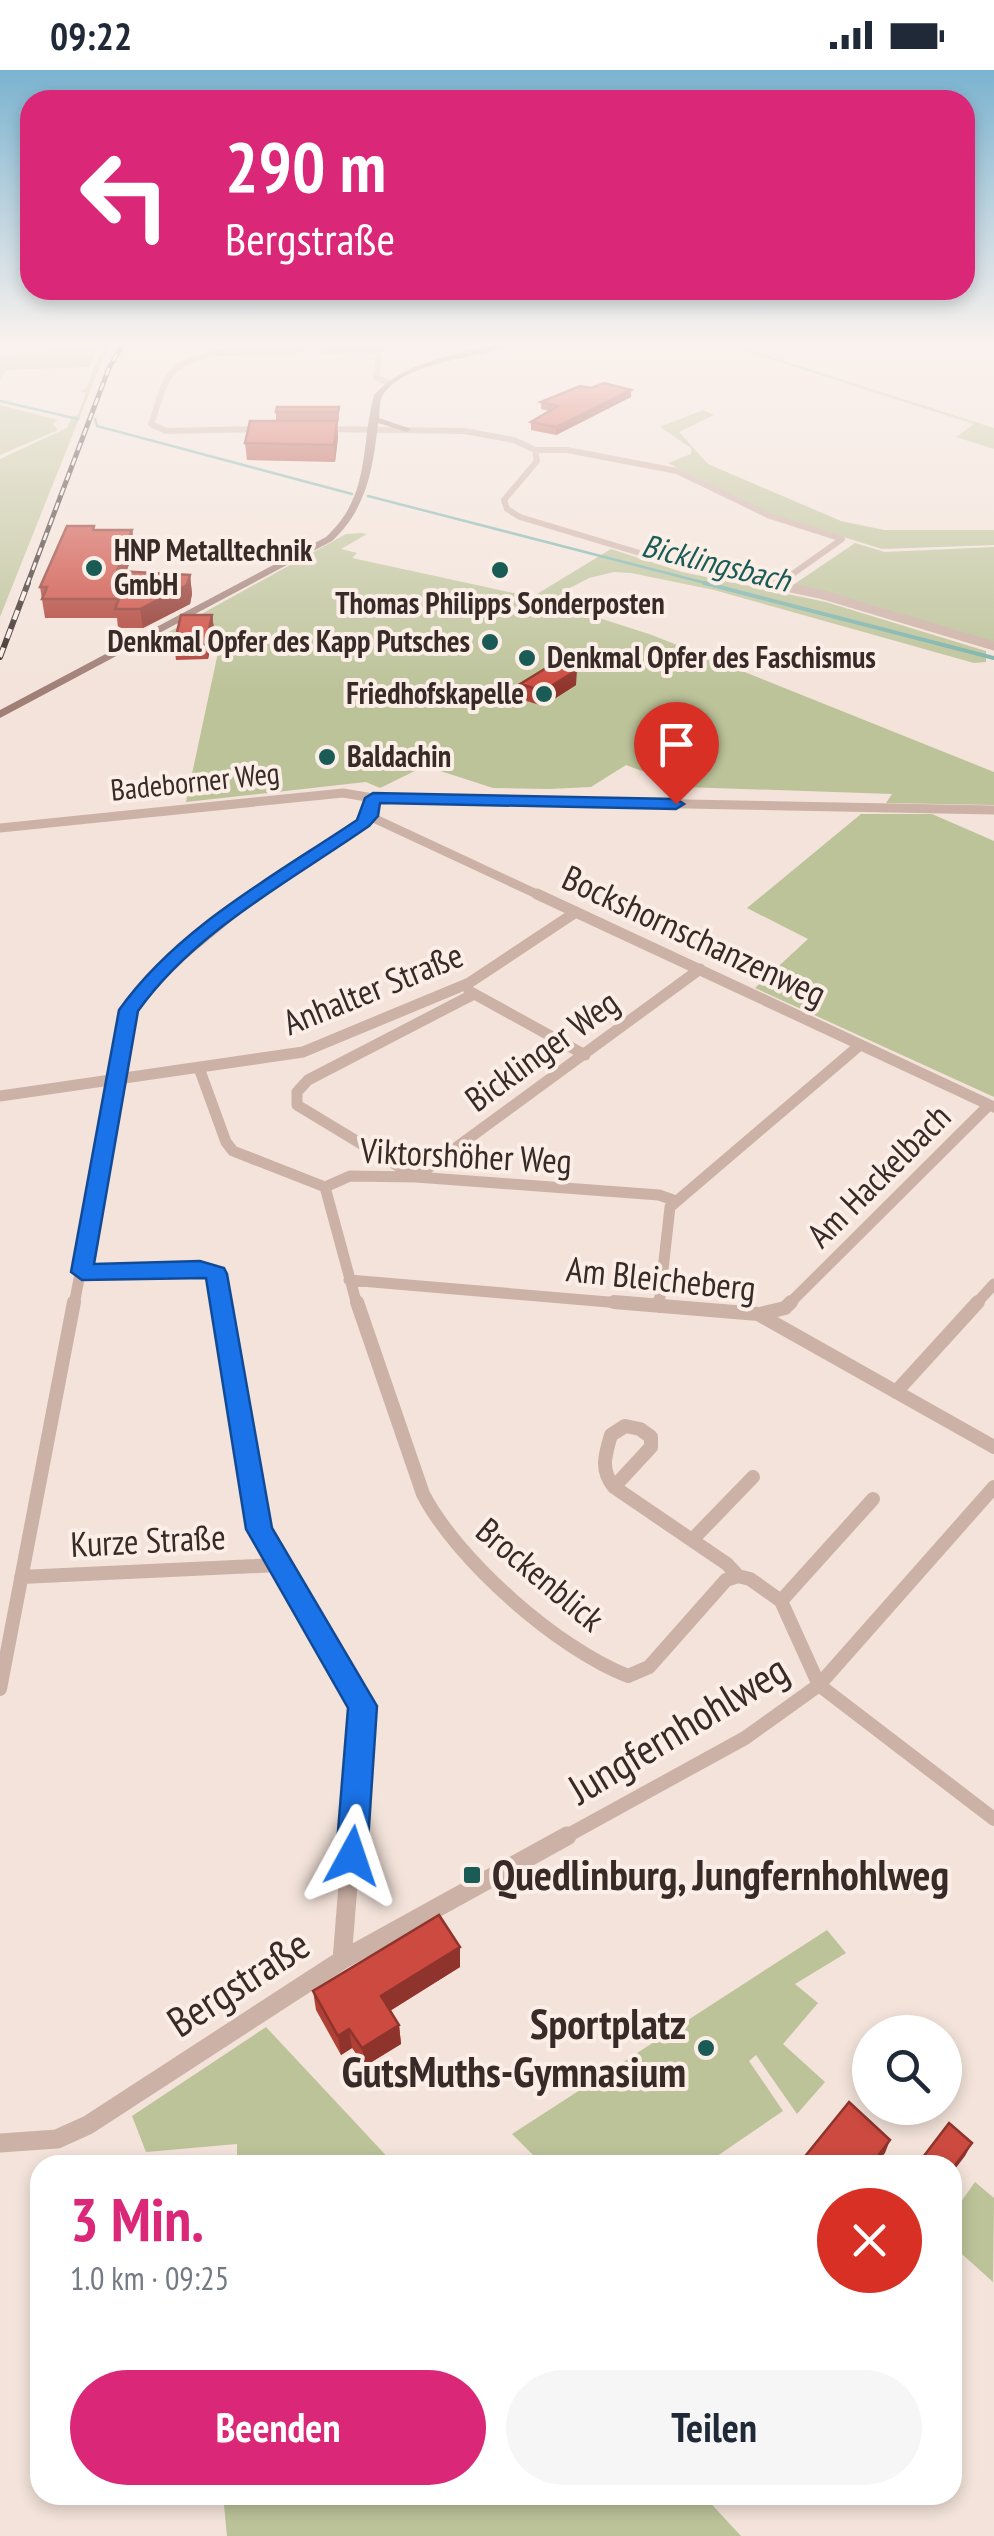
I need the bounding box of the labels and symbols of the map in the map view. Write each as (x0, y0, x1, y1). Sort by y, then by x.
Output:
water label: Bicklingsbach (638, 523, 796, 601)
place label: HNP Metalltechnik GmbH (114, 530, 313, 603)
marker: HNP Metalltechnik GmbH (83, 557, 105, 579)
marker: Thomas Philipps Sonderposten (489, 559, 511, 581)
place label: Thomas Philipps Sonderposten (335, 583, 665, 622)
place label: Denkmal Opfer des Kapp Putsches (108, 621, 470, 660)
marker: Denkmal Opfer des Kapp Putsches (479, 631, 501, 653)
place label: Denkmal Opfer des Faschismus (547, 637, 876, 676)
marker: Denkmal Opfer des Faschismus (516, 647, 538, 669)
place label: Friedhofskapelle (346, 673, 524, 712)
marker: Friedhofskapelle (533, 683, 555, 705)
pin (634, 702, 719, 805)
place label: Baldachin (347, 736, 451, 775)
marker: Baldachin (316, 746, 338, 768)
street label: Badeborner Weg (108, 752, 281, 809)
street label: Bockshornschanzenweg (555, 854, 834, 1016)
street label: Anhalter Straße (276, 931, 469, 1045)
street label: Bicklinger Weg (456, 979, 627, 1121)
street label: Am Hackelbach (797, 1094, 960, 1257)
street label: Viktorshöher Weg (358, 1126, 573, 1184)
street label: Am Bleicheberg (564, 1245, 758, 1311)
street label: Brockenblick (467, 1507, 615, 1642)
street label: Kurze Straße (69, 1513, 227, 1567)
street label: Jungfernhohlweg (556, 1641, 798, 1817)
position arrow (300, 1804, 404, 1908)
place label: Quedlinburg, Jungfernhohlweg (492, 1847, 949, 1902)
marker: Quedlinburg, Jungfernhohlweg (461, 1864, 483, 1886)
street label: Bergstraße (156, 1916, 319, 2049)
place label: Sportplatz GutsMuths-Gymnasium (342, 1996, 686, 2099)
marker: Sportplatz GutsMuths-Gymnasium (695, 2037, 717, 2059)

